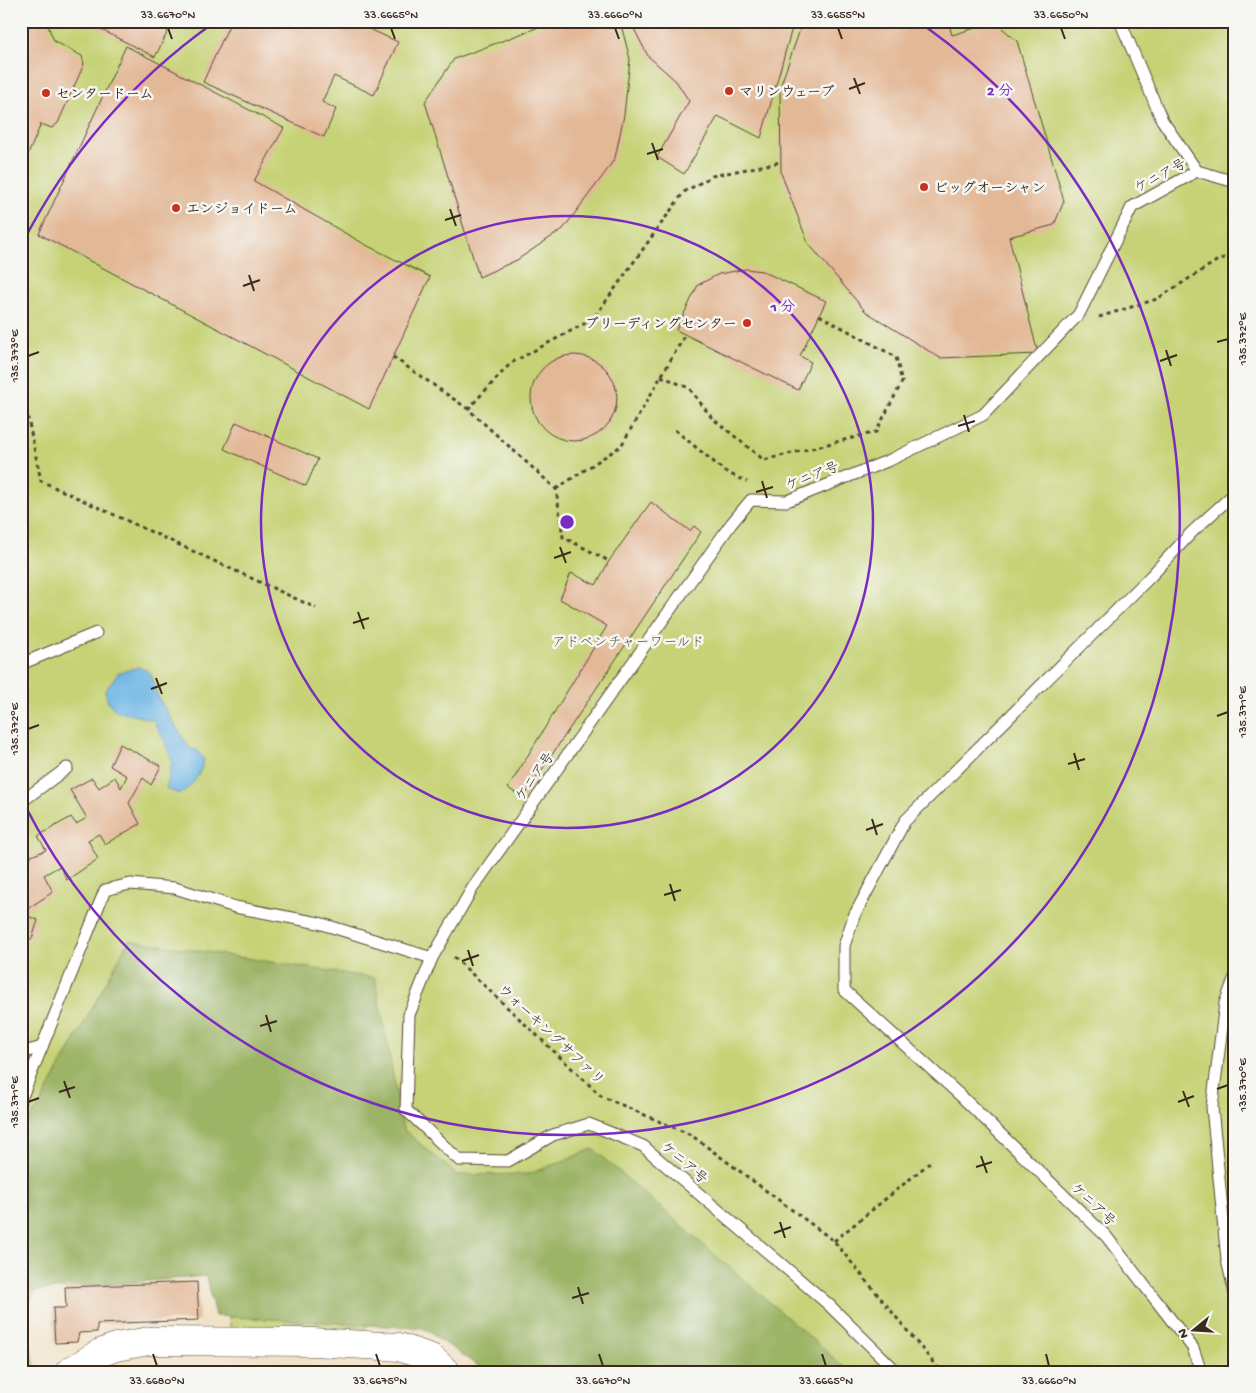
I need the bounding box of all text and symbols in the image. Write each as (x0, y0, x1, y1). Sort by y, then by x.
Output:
text: 33.6670°N (140, 9, 196, 23)
text: 33.6665°N (363, 9, 418, 23)
text: 33.6660°N (587, 9, 642, 23)
text: 33.6655°N (810, 9, 865, 23)
text: 33.6650°N (1033, 9, 1089, 23)
text: 2 分 (987, 83, 1013, 101)
place label: マリンウェーブ (739, 84, 834, 102)
marker: マリンウェーブ (723, 85, 735, 97)
marker: センタードーム (40, 87, 52, 99)
place label: センタードーム (56, 87, 153, 104)
street label: ケニア号 (1132, 157, 1190, 198)
marker: ビッグオーシャン (918, 181, 930, 193)
place label: ビッグオーシャン (934, 181, 1046, 198)
marker: エンジョイドーム (170, 202, 182, 214)
place label: エンジョイドーム (186, 202, 297, 219)
text: 1 分 (770, 299, 795, 317)
text: 135.372°E (1237, 312, 1251, 366)
place label: ブリーディングセンター (585, 316, 737, 334)
marker: ブリーディングセンター (741, 317, 753, 329)
text: 135.373°E (9, 329, 23, 383)
street label: ケニア号 (784, 459, 842, 495)
centre of rings (558, 513, 576, 531)
park label: アドベンチャーワールド (551, 635, 705, 652)
text: 135.371°E (1237, 686, 1251, 739)
text: 135.372°E (9, 702, 23, 756)
street label: ケニア号 (513, 750, 559, 805)
street label: ウォーキングサファリ (493, 982, 607, 1090)
text: 135.370°E (1237, 1058, 1251, 1113)
text: 135.371°E (9, 1076, 23, 1129)
street label: ケニア号 (657, 1139, 710, 1189)
street label: ケニア号 (1066, 1180, 1118, 1231)
north arrow (1168, 1306, 1218, 1356)
text: N (1175, 1326, 1194, 1340)
text: 33.6680°N (128, 1375, 185, 1389)
text: 33.6675°N (352, 1375, 407, 1389)
text: 33.6670°N (575, 1375, 631, 1389)
text: 33.6665°N (798, 1375, 853, 1389)
text: 33.6660°N (1021, 1375, 1076, 1389)

